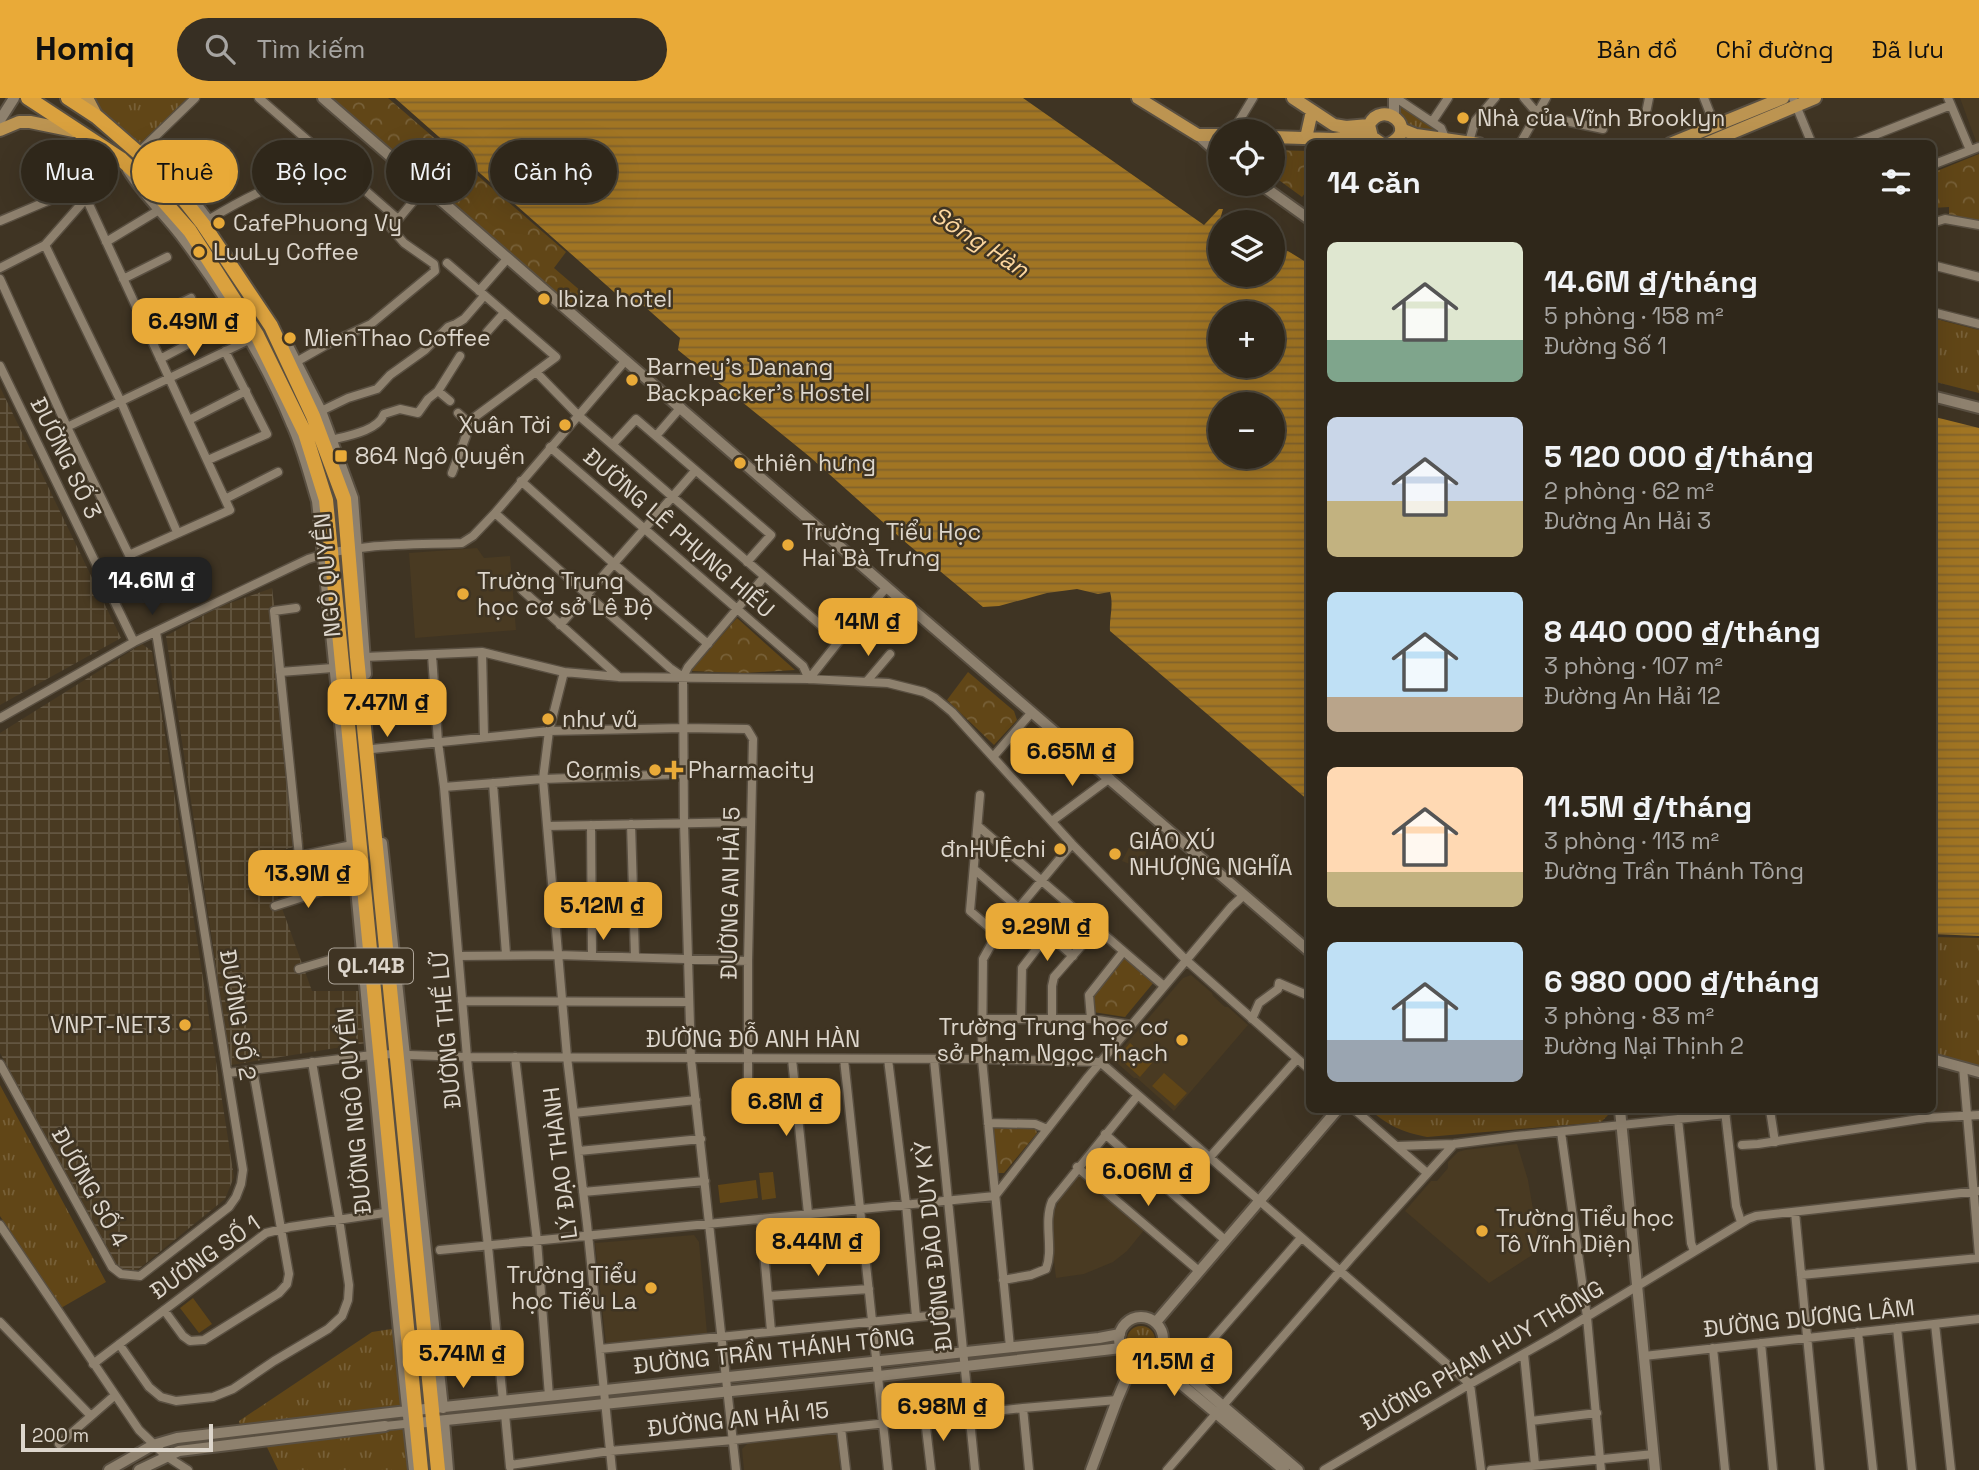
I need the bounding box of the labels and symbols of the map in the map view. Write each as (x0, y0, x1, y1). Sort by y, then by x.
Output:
place label: Nhà của Vĩnh Brooklyn (1477, 103, 1725, 133)
marker: Nhà của Vĩnh Brooklyn (1455, 110, 1471, 126)
water label: Sông Hàn (926, 199, 1036, 285)
place label: CafePhuong Vy (233, 208, 402, 238)
marker: CafePhuong Vy (211, 215, 227, 231)
place label: LuuLy Coffee (213, 237, 359, 267)
marker: LuuLy Coffee (191, 244, 207, 260)
place label: Ibiza hotel (558, 284, 672, 314)
marker: Ibiza hotel (536, 291, 552, 307)
pin: 6.49M ₫ (129, 299, 259, 358)
place label: MienThao Coffee (304, 323, 491, 353)
marker: MienThao Coffee (282, 330, 298, 346)
place label: Barney's Danang Backpacker's Hostel (646, 352, 870, 408)
marker: Barney's Danang Backpacker's Hostel (624, 372, 640, 388)
street label: ĐƯỜNG SỐ 3 (24, 392, 109, 524)
place label: Xuân Tời (458, 410, 551, 440)
marker: Xuân Tời (557, 417, 573, 433)
place label: 864 Ngô Quyền (355, 441, 525, 471)
street label: ĐƯỜNG LÊ PHỤNG HIẾU (577, 442, 781, 624)
marker: 864 Ngô Quyền (333, 448, 349, 464)
place label: thiên hưng (754, 448, 876, 478)
marker: thiên hưng (732, 455, 748, 471)
street label: NGÔ QUYỀN (307, 512, 347, 638)
place label: Trường Tiểu Học Hai Bà Trưng (802, 517, 981, 573)
marker: Trường Tiểu Học Hai Bà Trưng (780, 537, 796, 553)
pin: 14.6M ₫ (87, 558, 217, 617)
place label: Trường Trung học cơ sở Lê Độ (477, 566, 653, 622)
marker: Trường Trung học cơ sở Lê Độ (455, 586, 471, 602)
pin: 14M ₫ (819, 598, 917, 658)
pin: 7.47M ₫ (322, 680, 452, 739)
place label: như vũ (562, 704, 638, 734)
marker: như vũ (540, 711, 556, 727)
pin: 6.65M ₫ (1007, 728, 1137, 788)
place label: Cormis (566, 755, 641, 785)
place label: Pharmacity (688, 755, 815, 785)
marker: Cormis (647, 762, 663, 778)
marker: Pharmacity (666, 762, 682, 778)
street label: ĐƯỜNG AN HẢI 5 (712, 806, 747, 980)
place label: GIÁO XÚ NHƯỢNG NGHĨA (1129, 826, 1293, 882)
place label: đnHUỆchi (940, 834, 1046, 864)
marker: đnHUỆchi (1052, 841, 1068, 857)
marker: GIÁO XÚ NHƯỢNG NGHĨA (1107, 846, 1123, 862)
pin: 13.9M ₫ (243, 850, 373, 910)
pin: 5.12M ₫ (538, 882, 668, 942)
pin: 9.29M ₫ (982, 904, 1112, 963)
street label: ĐƯỜNG SỐ 2 (213, 947, 264, 1083)
road number: QL.14B (329, 948, 413, 984)
street label: ĐƯỜNG THẾ LỮ (424, 949, 468, 1110)
street label: ĐƯỜNG NGÔ QUYỀN (330, 1006, 378, 1216)
place label: VNPT-NET3 (50, 1010, 171, 1040)
place label: Trường Trung học cơ sở Phạm Ngọc Thạch (937, 1012, 1168, 1068)
marker: VNPT-NET3 (177, 1017, 193, 1033)
street label: ĐƯỜNG ĐỖ ANH HÀN (646, 1021, 860, 1054)
marker: Trường Trung học cơ sở Phạm Ngọc Thạch (1174, 1032, 1190, 1048)
pin: 6.8M ₫ (729, 1079, 843, 1138)
street label: LÝ ĐẠO THÀNH (536, 1085, 584, 1241)
street label: ĐƯỜNG SỐ 4 (45, 1121, 136, 1252)
street label: ĐƯỜNG ĐÀO DUY KỲ (907, 1139, 959, 1353)
pin: 6.06M ₫ (1083, 1148, 1213, 1208)
place label: Trường Tiểu học Tô Vĩnh Diện (1496, 1203, 1674, 1259)
street label: ĐƯỜNG SỐ 1 (143, 1207, 266, 1306)
pin: 8.44M ₫ (753, 1218, 883, 1278)
marker: Trường Tiểu học Tô Vĩnh Diện (1474, 1223, 1490, 1239)
place label: Trường Tiểu học Tiểu La (507, 1260, 637, 1316)
street label: ĐƯỜNG PHẠM HUY THÔNG (1355, 1273, 1609, 1437)
marker: Trường Tiểu học Tiểu La (643, 1280, 659, 1296)
street label: ĐƯỜNG DƯƠNG LÂM (1702, 1292, 1916, 1344)
street label: ĐƯỜNG TRẦN THÁNH TÔNG (632, 1321, 916, 1381)
pin: 5.74M ₫ (398, 1330, 528, 1390)
pin: 11.5M ₫ (1109, 1338, 1239, 1398)
pin: 6.98M ₫ (878, 1384, 1008, 1443)
street label: ĐƯỜNG AN HẢI 15 (646, 1394, 830, 1443)
scale bar (21, 1421, 214, 1453)

